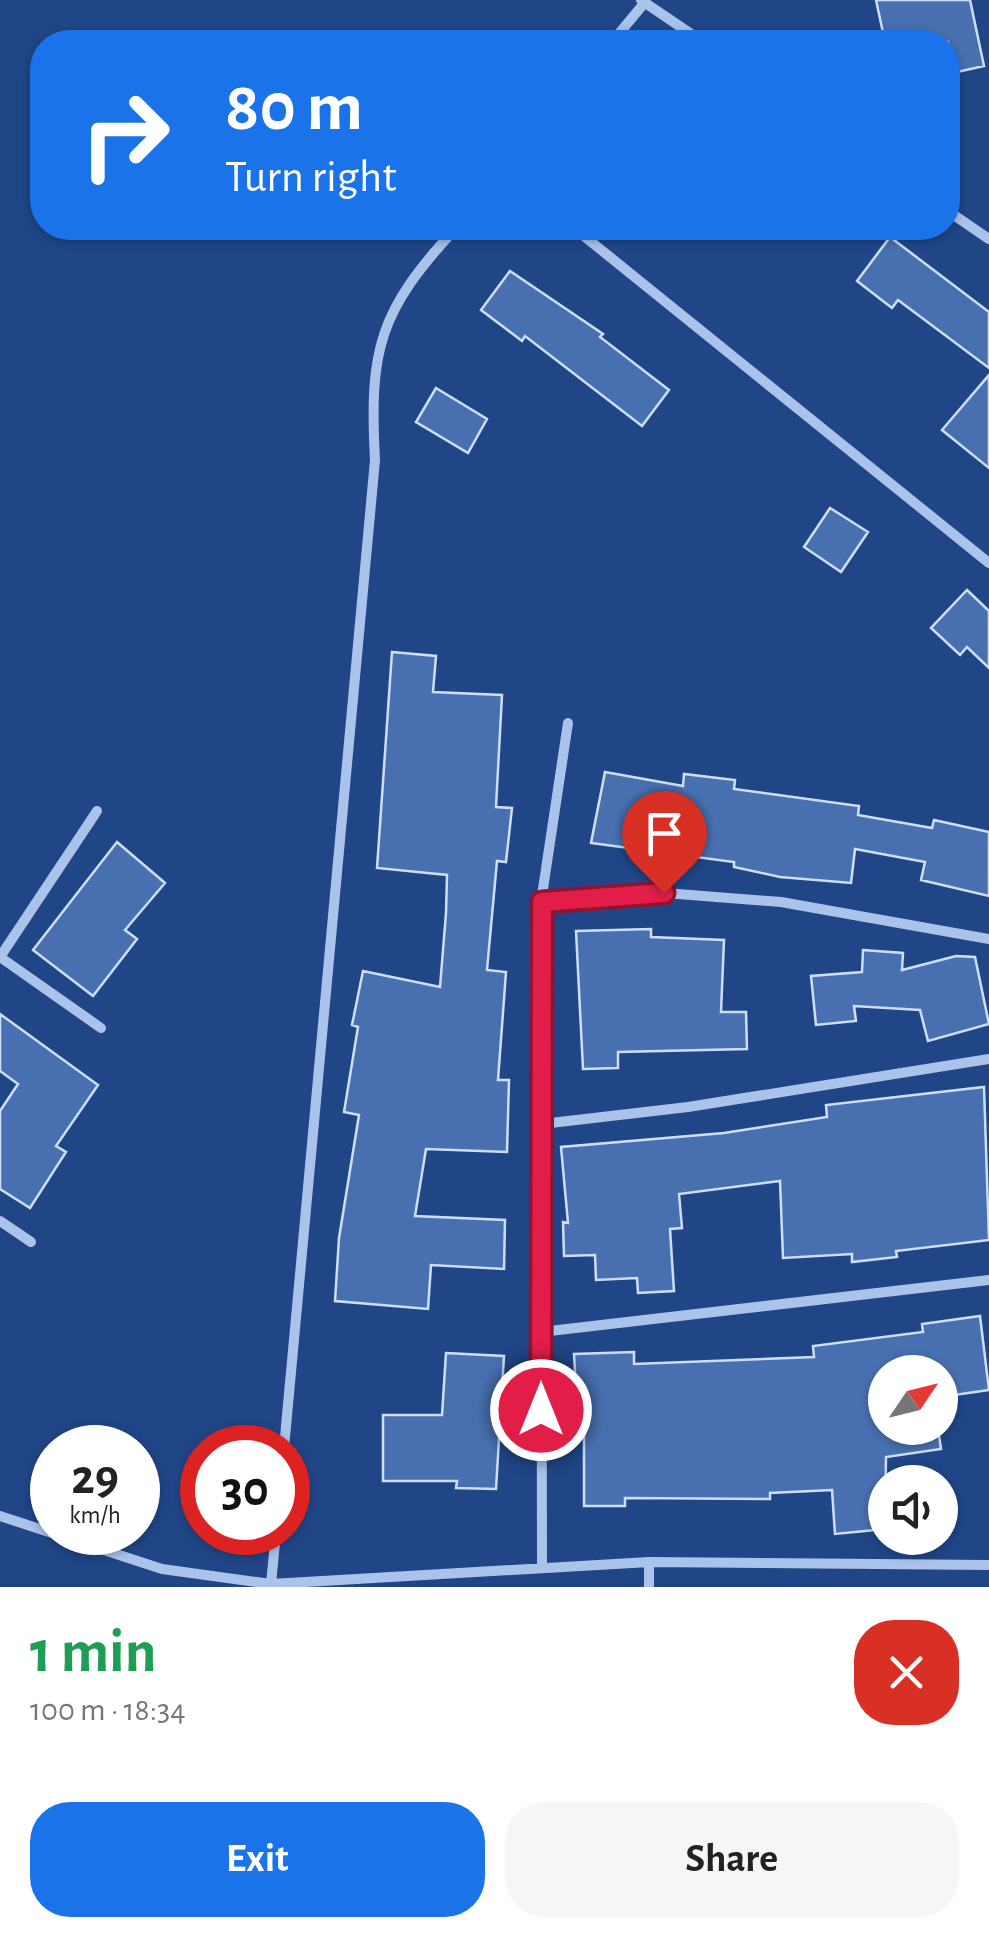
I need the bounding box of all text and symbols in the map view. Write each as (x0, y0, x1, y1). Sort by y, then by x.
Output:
icon: right (60, 70, 190, 200)
text: 80 m (225, 73, 363, 143)
text: Turn right (225, 155, 397, 200)
pin (622, 791, 707, 894)
icon: arrive (637, 806, 692, 861)
north arrow (868, 1355, 958, 1445)
map controls (868, 1355, 958, 1555)
position arrow (489, 1358, 593, 1462)
speed limit sign: 30 (180, 1425, 310, 1555)
text: 29 (71, 1453, 119, 1503)
button: sound (868, 1465, 958, 1555)
text: km/h (69, 1503, 121, 1528)
button: close (854, 1620, 959, 1725)
text: 1 min (30, 1623, 156, 1683)
text: 100 m · 18:34 (30, 1694, 186, 1726)
button: Exit (30, 1802, 485, 1917)
button: Share (505, 1802, 959, 1917)

